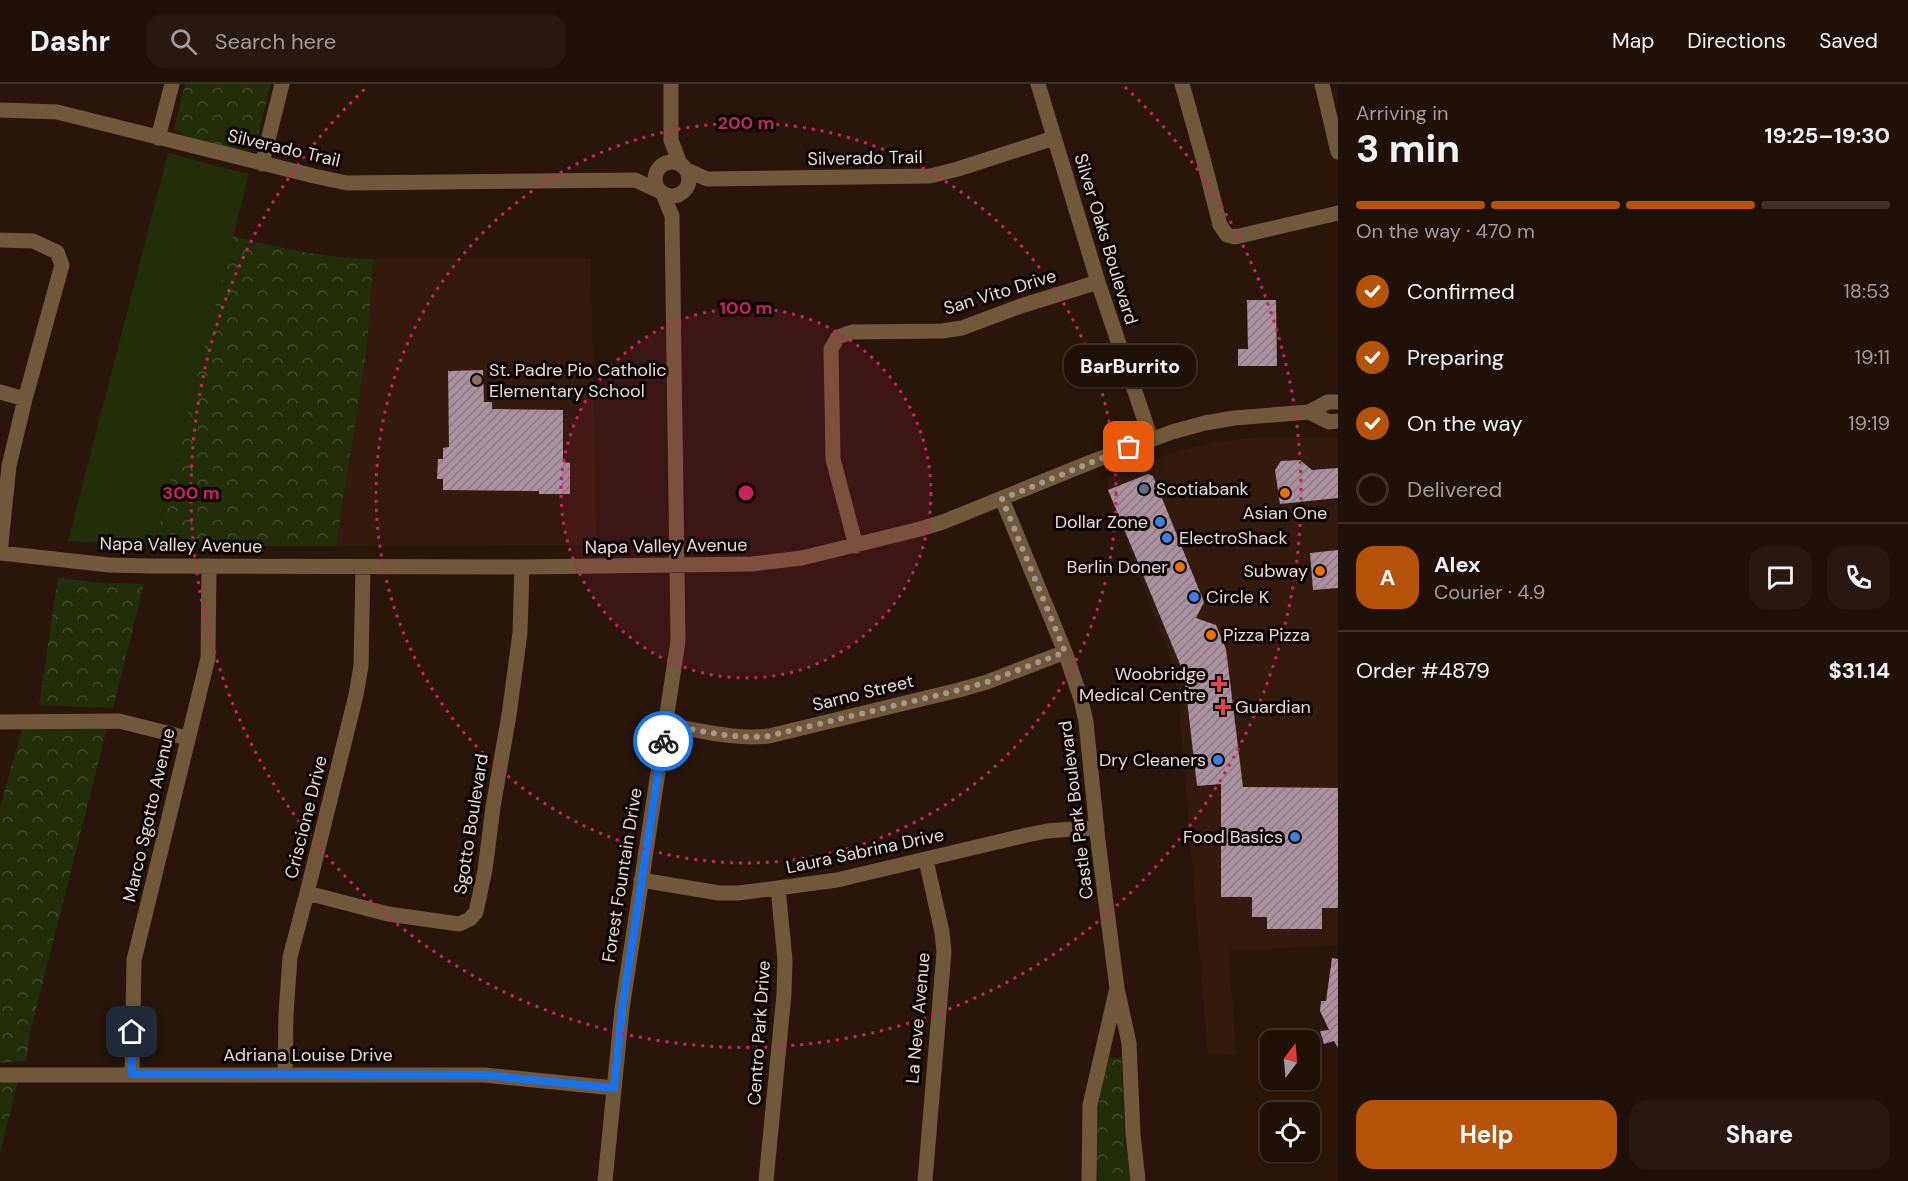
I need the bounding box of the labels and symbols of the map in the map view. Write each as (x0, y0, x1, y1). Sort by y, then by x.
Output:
text: 200 m (718, 111, 774, 135)
street label: Silverado Trail (225, 123, 343, 173)
street label: Silverado Trail (807, 145, 923, 171)
street label: Silver Oaks Boulevard (1069, 151, 1143, 327)
street label: San Vito Drive (941, 263, 1059, 321)
text: 100 m (719, 296, 773, 320)
callout: BarBurrito (1063, 345, 1195, 387)
place label: St. Padre Pio Catholic Elementary School (489, 358, 667, 403)
marker: St. Padre Pio Catholic Elementary School (470, 373, 484, 387)
pin (1103, 421, 1154, 472)
place label: Scotiabank (1156, 477, 1249, 501)
text: 300 m (162, 481, 220, 505)
marker: Scotiabank (1137, 482, 1151, 496)
centre of rings (736, 483, 756, 503)
marker: Asian One (1278, 486, 1292, 500)
place label: Asian One (1243, 501, 1327, 525)
place label: Dollar Zone (1055, 510, 1148, 534)
marker: Dollar Zone (1153, 515, 1167, 529)
place label: ElectroShack (1179, 526, 1287, 550)
marker: ElectroShack (1160, 531, 1174, 545)
street label: Napa Valley Avenue (99, 532, 263, 558)
street label: Napa Valley Avenue (584, 533, 748, 559)
place label: Berlin Doner (1067, 555, 1168, 579)
place label: Subway (1243, 559, 1308, 583)
marker: Berlin Doner (1173, 560, 1187, 574)
marker: Subway (1313, 564, 1327, 578)
place label: Circle K (1206, 585, 1270, 609)
marker: Circle K (1187, 590, 1201, 604)
place label: Pizza Pizza (1223, 623, 1310, 647)
marker: Pizza Pizza (1204, 628, 1218, 642)
place label: Woobridge Medical Centre (1079, 662, 1206, 707)
street label: Sarno Street (810, 669, 916, 717)
marker: Woobridge Medical Centre (1210, 675, 1228, 693)
place label: Guardian (1235, 695, 1311, 719)
marker: Guardian (1216, 700, 1230, 714)
courier (633, 711, 693, 771)
street label: Castle Park Boulevard (1053, 719, 1099, 901)
street label: Marco Sgotto Avenue (117, 726, 181, 904)
place label: Dry Cleaners (1099, 748, 1206, 772)
street label: Sgotto Boulevard (448, 752, 494, 896)
street label: Criscione Drive (279, 753, 333, 881)
marker: Dry Cleaners (1211, 753, 1225, 767)
street label: Forest Fountain Drive (596, 786, 648, 964)
street label: Laura Sabrina Drive (784, 823, 946, 879)
place label: Food Basics (1183, 825, 1283, 849)
marker: Food Basics (1288, 830, 1302, 844)
street label: La Neve Avenue (900, 951, 936, 1085)
street label: Centro Park Drive (742, 960, 776, 1106)
pin (106, 1006, 157, 1057)
north arrow (1260, 1030, 1320, 1090)
street label: Adriana Louise Drive (223, 1043, 393, 1067)

